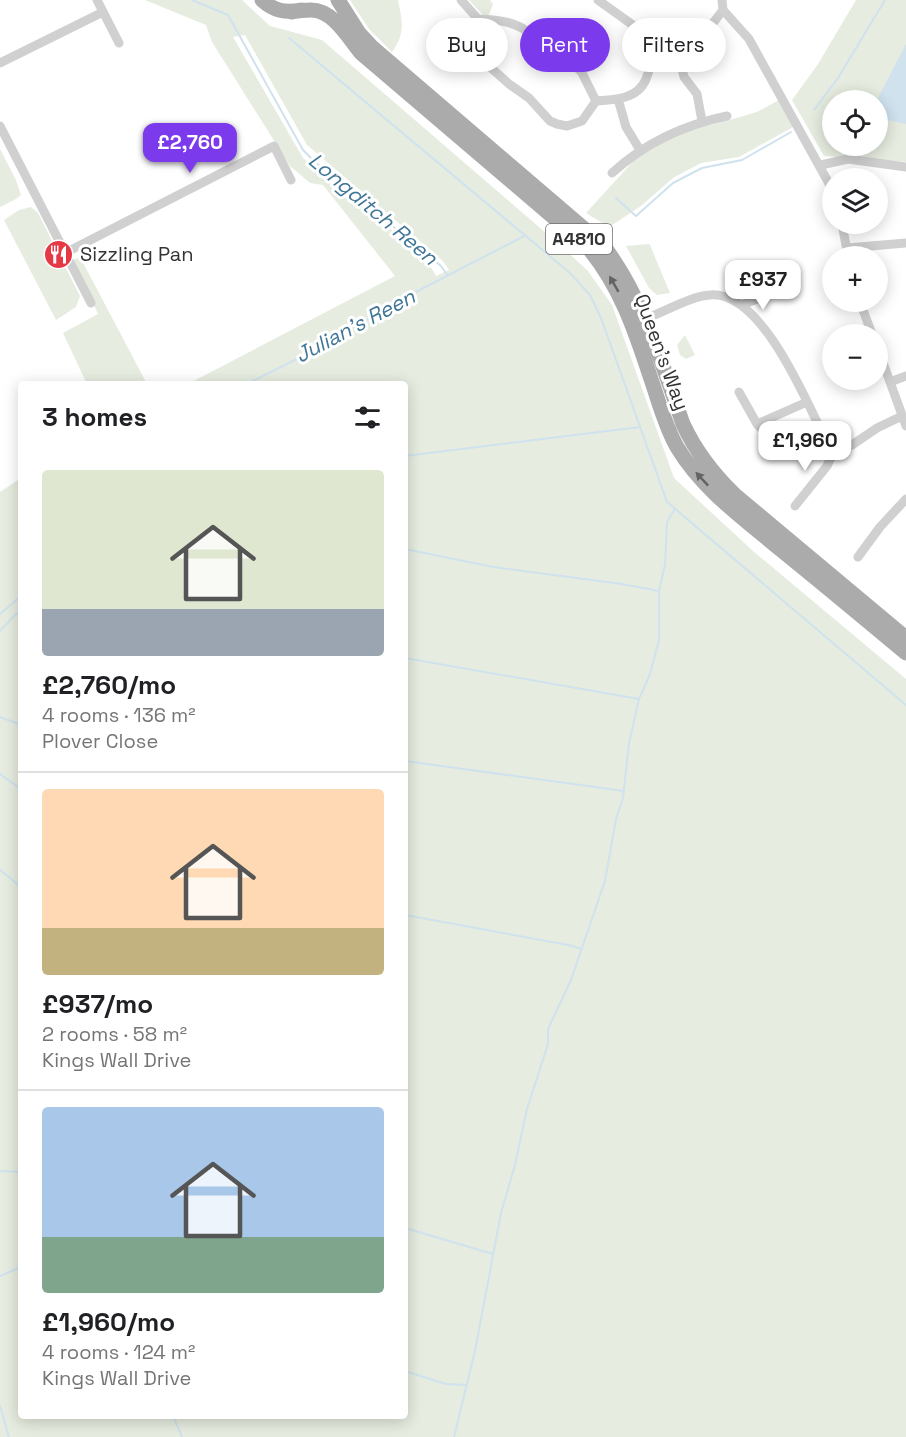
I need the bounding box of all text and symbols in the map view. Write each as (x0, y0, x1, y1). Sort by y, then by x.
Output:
chip: Buy (426, 18, 508, 72)
chip: Rent (520, 18, 610, 72)
chip: Filters (622, 18, 726, 72)
map controls (822, 90, 888, 390)
button: locate (822, 90, 888, 156)
pin: £2,760 (141, 123, 239, 174)
text: £2,760 (157, 129, 223, 155)
water label: Longditch Reen (303, 147, 444, 271)
button: layers (822, 168, 888, 234)
road number: A4810 (546, 224, 612, 254)
restaurant icon: Sizzling Pan (43, 238, 75, 270)
place label: Sizzling Pan (80, 241, 194, 267)
button: + (822, 246, 888, 312)
pin: £937 (727, 260, 799, 311)
text: £937 (739, 266, 787, 292)
one-way arrow (609, 275, 619, 292)
water label: Julian's Reen (290, 282, 420, 368)
street label: Queen's Way (629, 290, 695, 414)
button: − (822, 324, 888, 390)
text: 3 homes (42, 400, 147, 434)
icon: filters (351, 401, 384, 434)
pin: £1,960 (756, 421, 854, 472)
text: £1,960 (772, 427, 838, 453)
one-way arrow (695, 472, 709, 487)
icon: home (159, 509, 267, 617)
text: £2,760/mo (42, 668, 176, 702)
text: 4 rooms · 136 m² (42, 702, 196, 728)
text: Plover Close (42, 728, 158, 754)
icon: home (159, 828, 267, 936)
text: £937/mo (42, 987, 153, 1021)
text: 2 rooms · 58 m² (42, 1021, 187, 1047)
text: Kings Wall Drive (42, 1047, 191, 1073)
icon: home (159, 1146, 267, 1254)
text: £1,960/mo (42, 1305, 175, 1339)
text: 4 rooms · 124 m² (42, 1339, 195, 1365)
text: Kings Wall Drive (42, 1365, 191, 1391)

